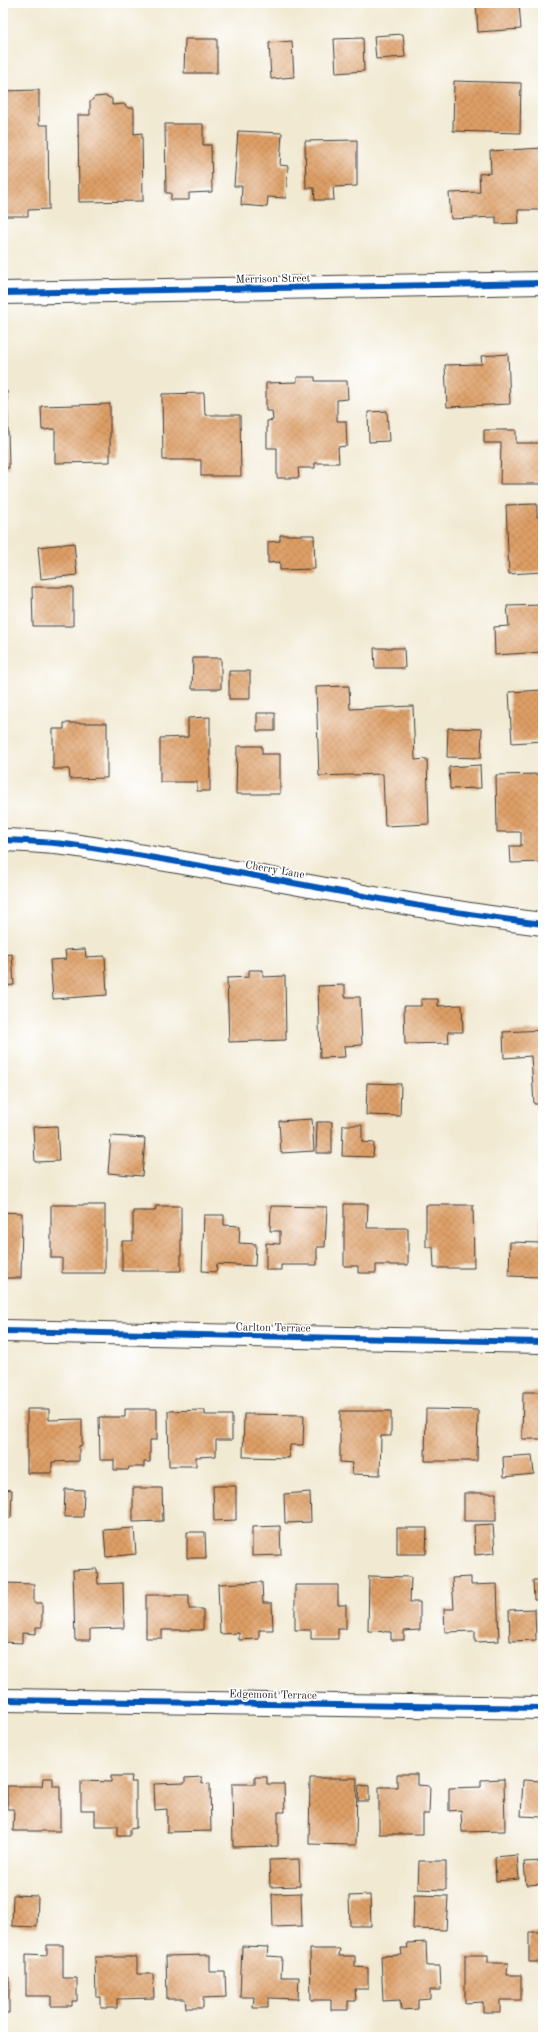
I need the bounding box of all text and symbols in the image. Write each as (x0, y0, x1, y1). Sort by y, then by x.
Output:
street label: Merrison Street (236, 273, 311, 286)
street label: Cherry Lane (244, 860, 305, 881)
street label: Carlton Terrace (235, 1322, 311, 1335)
street label: Edgemont Terrace (229, 1689, 317, 1702)

